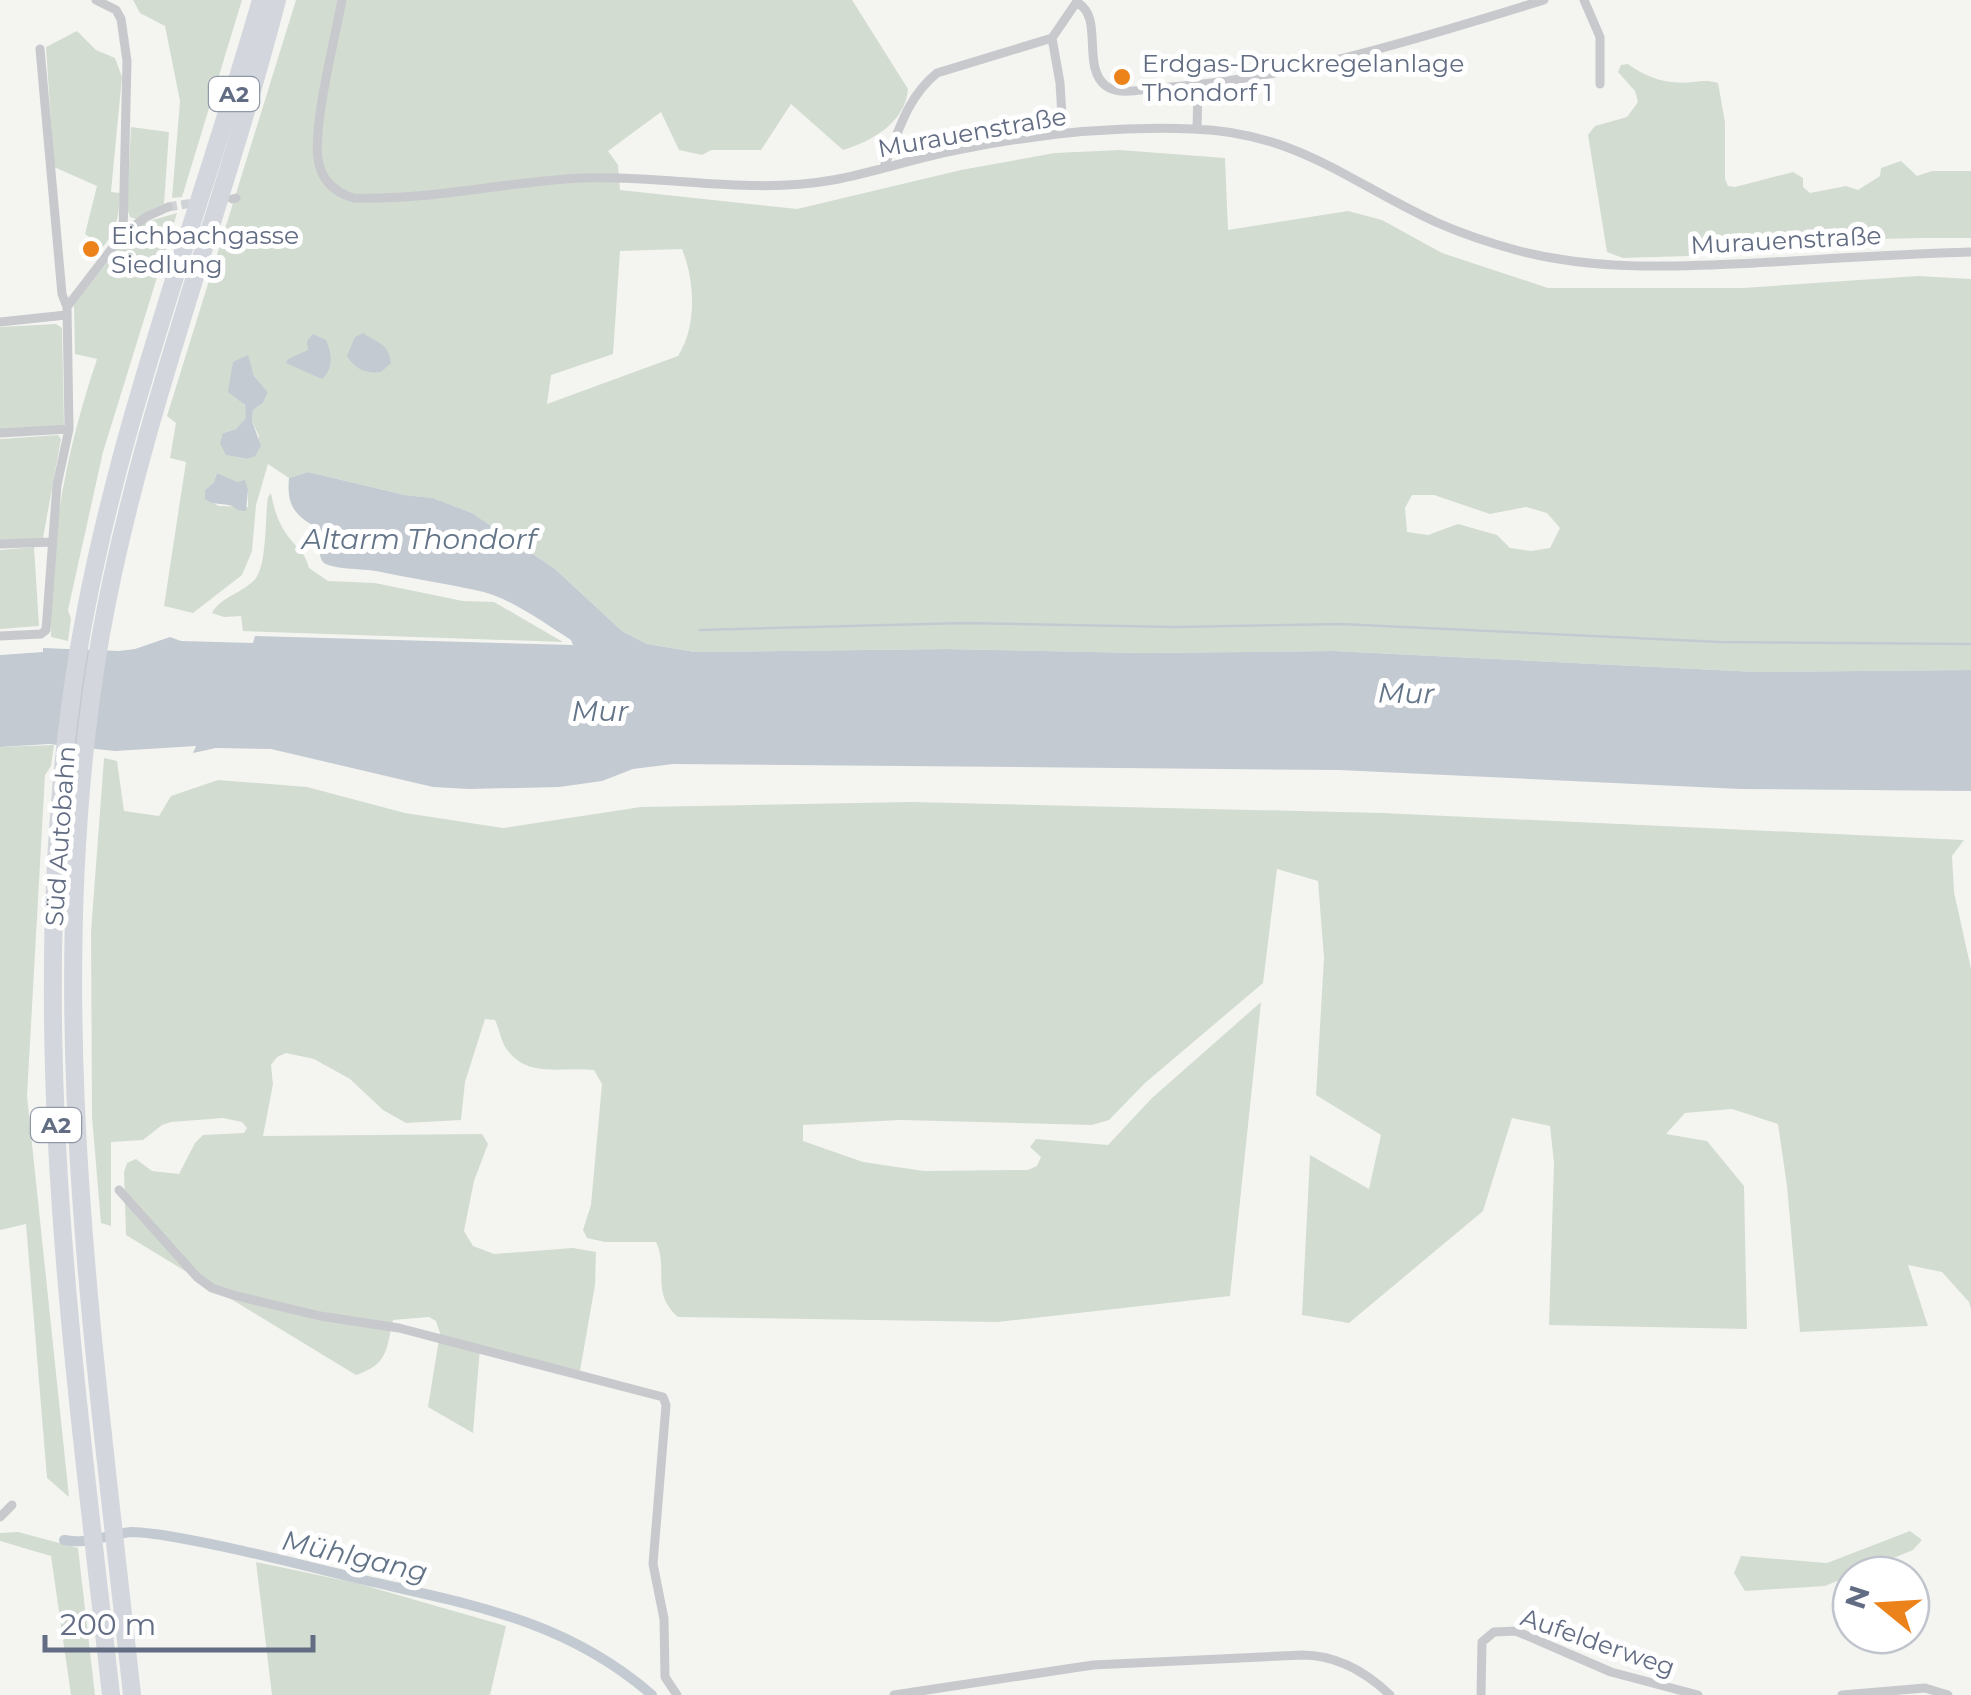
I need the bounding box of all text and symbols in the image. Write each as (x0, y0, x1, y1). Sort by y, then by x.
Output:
place label: Erdgas-Druckregelanlage Thondorf 1 (1142, 48, 1464, 107)
marker: Erdgas-Druckregelanlage Thondorf 1 (1111, 66, 1133, 88)
road number: A2 (209, 77, 259, 111)
street label: Murauenstraße (875, 101, 1069, 163)
place label: Eichbachgasse Siedlung (111, 220, 299, 279)
street label: Murauenstraße (1690, 220, 1882, 260)
marker: Eichbachgasse Siedlung (80, 238, 102, 260)
water label: Altarm Thondorf (300, 522, 540, 556)
water label: Mur (1377, 676, 1435, 711)
water label: Mur (572, 694, 629, 728)
street label: Süd Autobahn (39, 745, 81, 927)
road number: A2 (31, 1108, 81, 1142)
water label: Mühlgang (279, 1523, 431, 1589)
north arrow (1831, 1555, 1931, 1655)
text: N (1838, 1581, 1877, 1613)
scale bar (45, 1590, 312, 1652)
street label: Aufelderweg (1517, 1602, 1679, 1682)
text: 200 m (60, 1606, 156, 1643)

